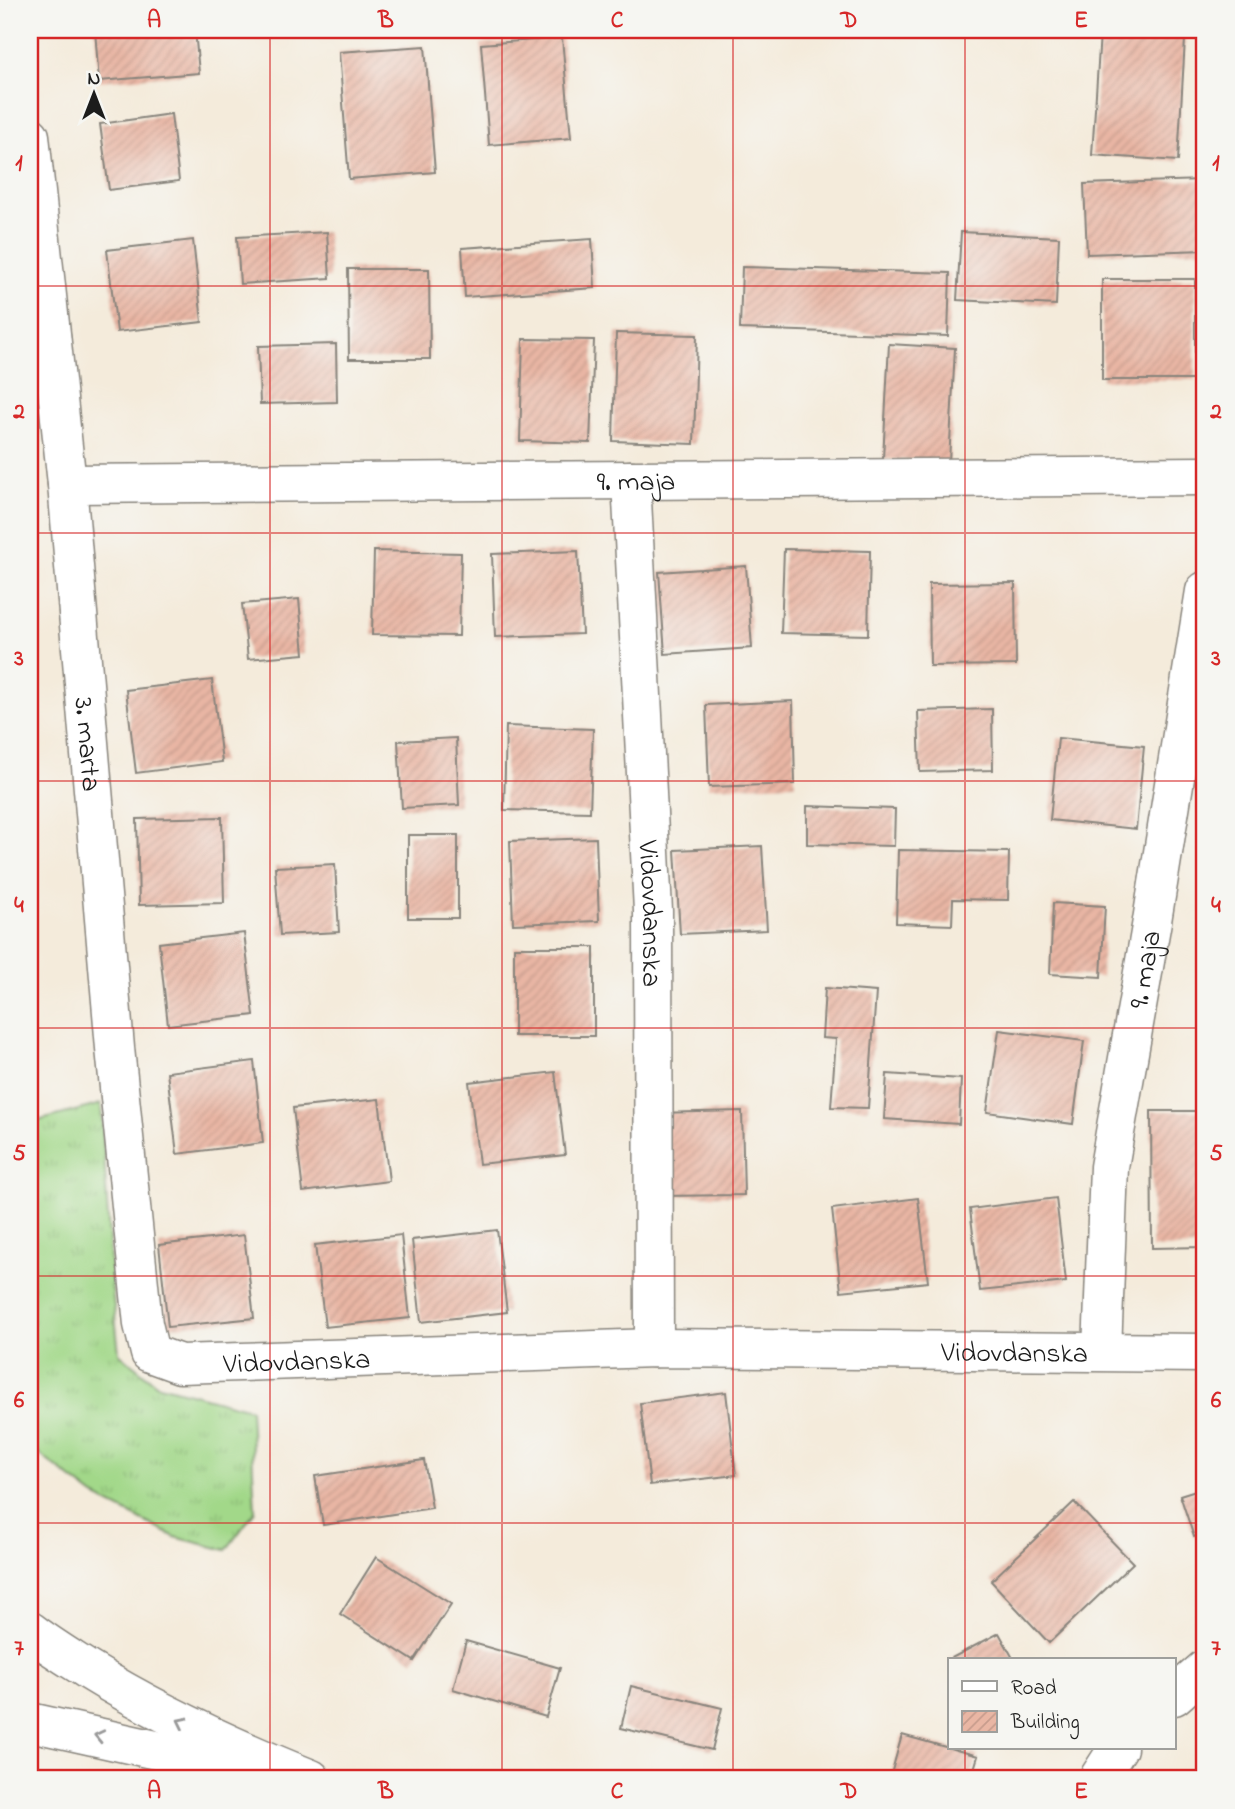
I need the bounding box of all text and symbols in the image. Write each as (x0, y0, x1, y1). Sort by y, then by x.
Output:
text: A (147, 5, 161, 38)
text: B (377, 5, 394, 38)
text: C (611, 5, 624, 38)
text: D (840, 5, 857, 38)
text: E (1074, 5, 1088, 38)
north arrow (60, 60, 130, 130)
text: N (88, 66, 101, 93)
text: 1 (15, 148, 23, 181)
text: 1 (1212, 148, 1220, 181)
text: 2 (12, 396, 25, 429)
text: 2 (1209, 396, 1222, 429)
street label: 9. maja (596, 463, 676, 504)
text: 3 (13, 643, 24, 676)
text: 3 (1210, 643, 1221, 676)
street label: 3. marta (61, 696, 110, 793)
street label: Vidovdanska (625, 838, 670, 987)
text: 4 (14, 890, 24, 923)
text: 4 (1211, 890, 1221, 923)
street label: 9. maja (1120, 927, 1174, 1012)
text: 5 (12, 1138, 26, 1171)
text: 5 (1209, 1138, 1223, 1171)
street label: Vidovdanska (940, 1334, 1088, 1376)
street label: Vidovdanska (222, 1341, 371, 1387)
text: 6 (14, 1385, 25, 1418)
text: 6 (1211, 1385, 1222, 1418)
text: 7 (14, 1633, 24, 1666)
text: 7 (1211, 1633, 1221, 1666)
legend (948, 1658, 1176, 1750)
text: Road (1011, 1674, 1057, 1704)
text: Building (1010, 1708, 1080, 1740)
one-way arrow (177, 1717, 189, 1731)
one-way arrow (94, 1730, 106, 1744)
text: A (147, 1776, 161, 1809)
text: B (377, 1776, 394, 1809)
text: C (611, 1776, 624, 1809)
text: D (840, 1776, 857, 1809)
text: E (1074, 1776, 1088, 1809)

